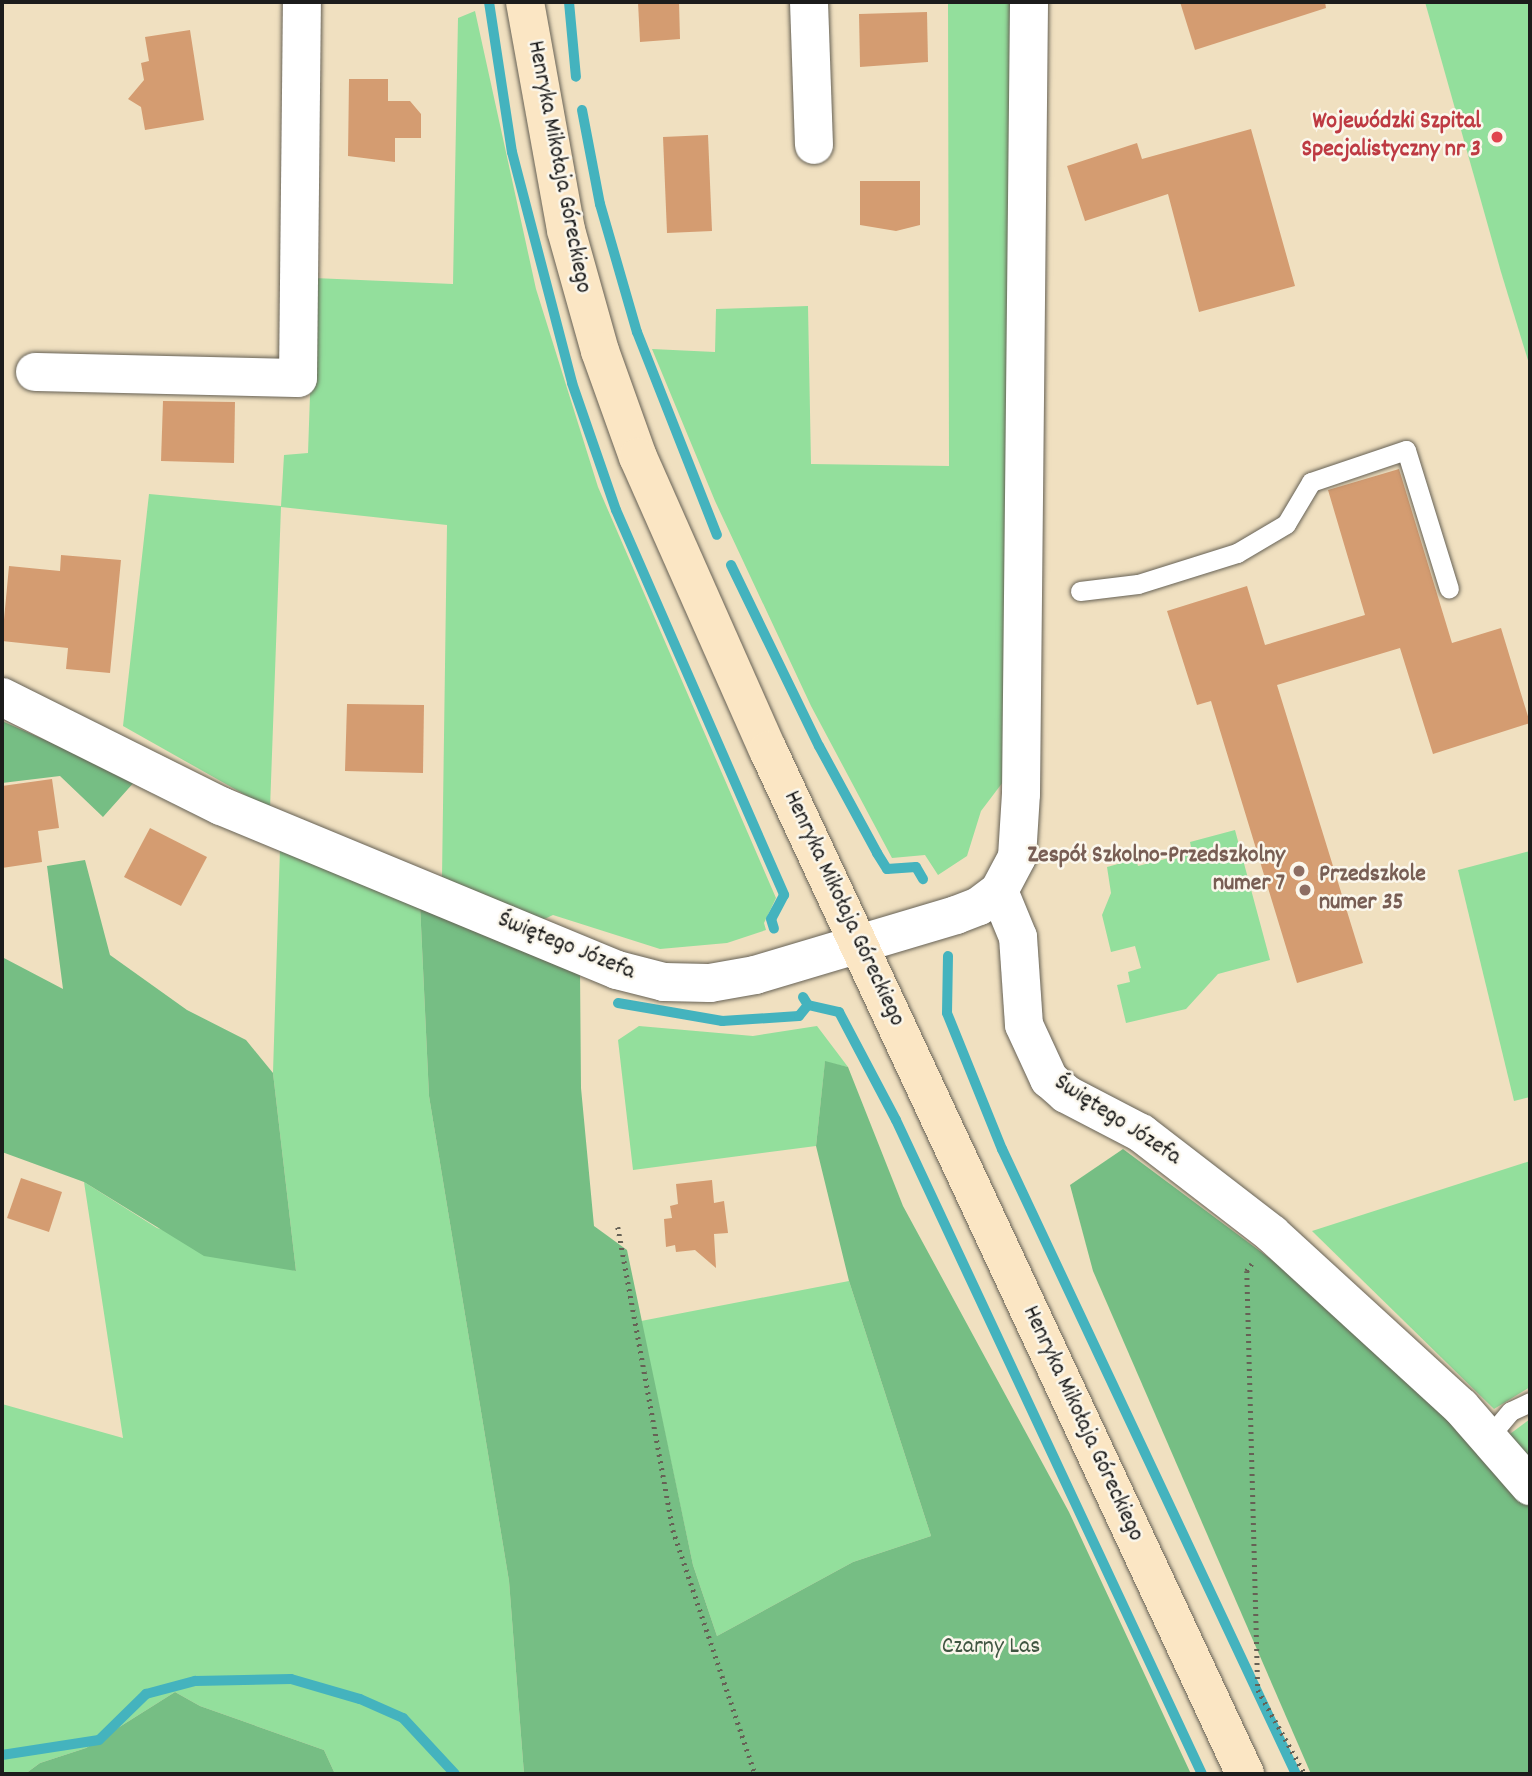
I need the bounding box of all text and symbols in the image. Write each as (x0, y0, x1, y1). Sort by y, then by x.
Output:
street label: Henryka Mikołaja Góreckiego (519, 38, 597, 296)
place label: Wojewódzki Szpital Specjalistyczny nr 3 (1302, 109, 1481, 165)
marker: Wojewódzki Szpital Specjalistyczny nr 3 (1487, 127, 1507, 147)
street label: Henryka Mikołaja Góreckiego (776, 787, 910, 1031)
place label: Zespół Szkolno-Przedszkolny numer 7 (1028, 843, 1285, 899)
place label: Przedszkole numer 35 (1319, 862, 1426, 918)
marker: Zespół Szkolno-Przedszkolny numer 7 (1291, 863, 1307, 879)
marker: Przedszkole numer 35 (1297, 882, 1313, 898)
street label: Świętego Józefa (493, 906, 639, 988)
street label: Świętego Józefa (1048, 1069, 1186, 1173)
street label: Henryka Mikołaja Góreckiego (1015, 1302, 1149, 1546)
park label: Czarny Las (942, 1634, 1040, 1662)

